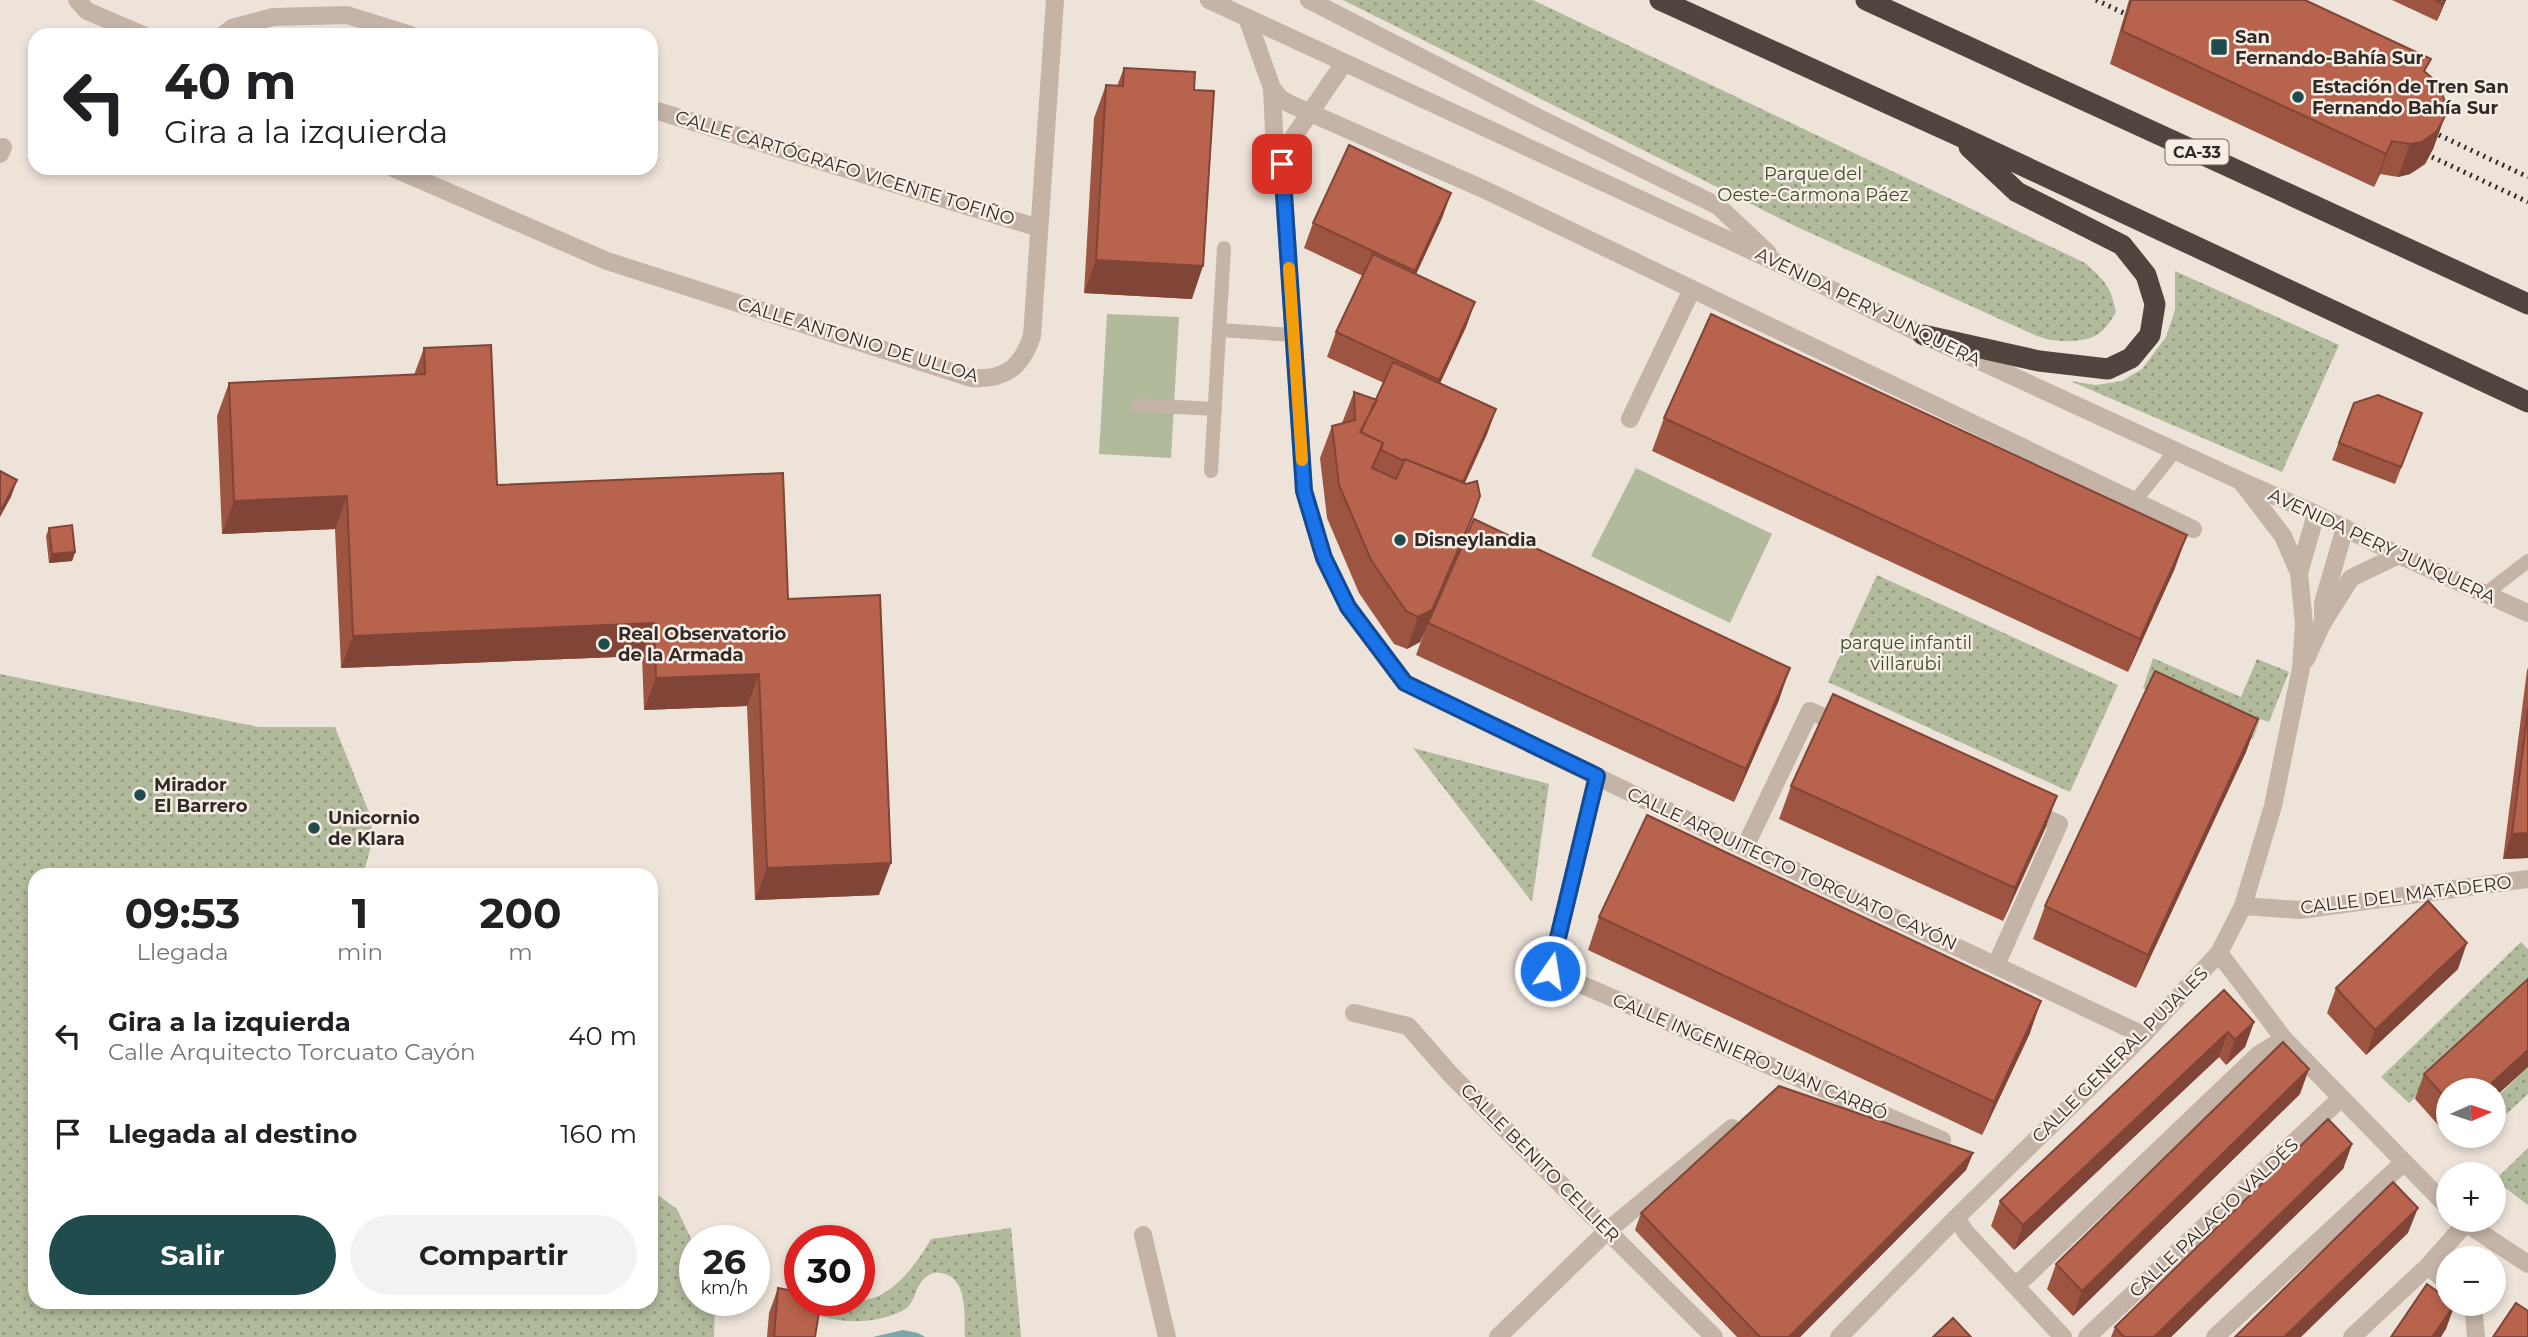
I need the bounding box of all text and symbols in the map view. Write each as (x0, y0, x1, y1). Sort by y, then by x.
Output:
place label: San Fernando-Bahía Sur (2235, 26, 2424, 69)
marker: San Fernando-Bahía Sur (2209, 37, 2229, 57)
text: 40 m (164, 52, 296, 111)
icon: left (49, 56, 140, 147)
place label: Estación de Tren San Fernando Bahía Sur (2312, 76, 2509, 119)
marker: Estación de Tren San Fernando Bahía Sur (2290, 89, 2306, 105)
street label: CALLE CARTÓGRAFO VICENTE TOFIÑO (673, 106, 1017, 230)
text: Gira a la izquierda (164, 112, 448, 151)
pin (1252, 134, 1312, 194)
road number: CA-33 (2166, 140, 2228, 164)
icon: arrive (1263, 145, 1301, 183)
park label: Parque del Oeste-Carmona Páez (1717, 163, 1909, 206)
street label: AVENIDA PERY JUNQUERA (1752, 243, 1984, 371)
street label: CALLE ANTONIO DE ULLOA (735, 293, 981, 387)
street label: AVENIDA PERY JUNQUERA (2265, 484, 2499, 608)
place label: Disneylandia (1414, 529, 1537, 551)
marker: Disneylandia (1392, 532, 1408, 548)
place label: Real Observatorio de la Armada (618, 623, 786, 666)
park label: parque infantil villarubi (1840, 632, 1972, 675)
marker: Real Observatorio de la Armada (596, 636, 612, 652)
place label: Mirador El Barrero (154, 774, 248, 817)
street label: CALLE ARQUITECTO TORCUATO CAYÓN (1624, 783, 1960, 955)
marker: Mirador El Barrero (132, 787, 148, 803)
place label: Unicornio de Klara (328, 807, 420, 850)
marker: Unicornio de Klara (306, 820, 322, 836)
street label: CALLE DEL MATADERO (2299, 871, 2513, 919)
text: 09:53 (125, 887, 240, 939)
text: 1 (352, 887, 368, 939)
text: 200 (480, 887, 561, 939)
position arrow (1513, 934, 1587, 1008)
text: Llegada (136, 938, 229, 966)
text: min (337, 938, 383, 966)
text: m (508, 938, 533, 966)
street label: CALLE GENERAL PUJALES (2027, 962, 2213, 1148)
street label: CALLE INGENIERO JUAN CARBÓ (1609, 989, 1891, 1125)
text: Gira a la izquierda (108, 1006, 351, 1038)
icon: left (49, 1017, 87, 1055)
text: 40 m (568, 1020, 637, 1052)
text: Calle Arquitecto Torcuato Cayón (108, 1038, 476, 1066)
north arrow (2436, 1078, 2506, 1148)
map controls (2436, 1078, 2506, 1316)
street label: CALLE BENITO CELLIER (1456, 1079, 1624, 1247)
icon: arrive (49, 1115, 87, 1153)
text: Llegada al destino (108, 1118, 357, 1150)
text: 160 m (560, 1118, 637, 1150)
street label: CALLE PALACIO VALDÉS (2125, 1134, 2303, 1302)
button: + (2436, 1162, 2506, 1232)
button: Salir (49, 1215, 336, 1295)
button: Compartir (350, 1215, 637, 1295)
speed limit sign: 30 (784, 1225, 875, 1316)
text: 26 (703, 1240, 746, 1283)
button: − (2436, 1246, 2506, 1316)
text: km/h (700, 1277, 749, 1299)

